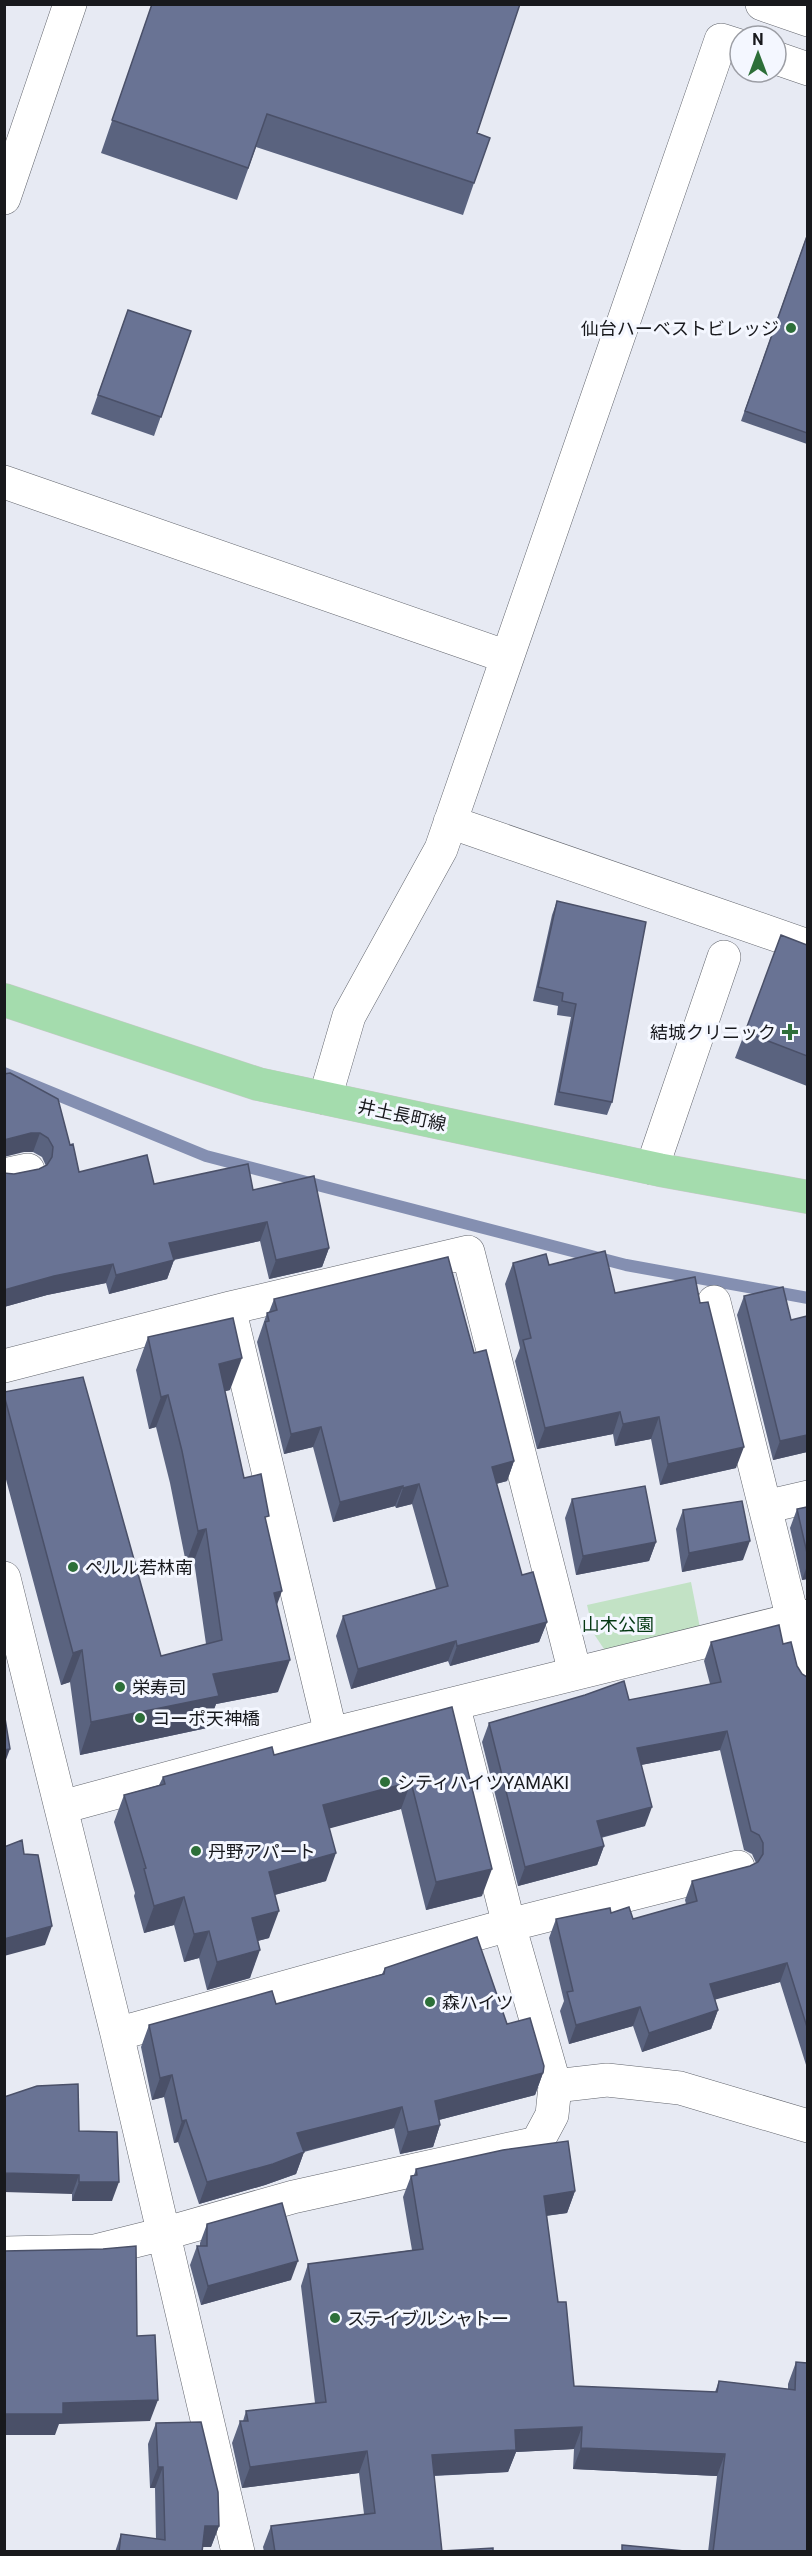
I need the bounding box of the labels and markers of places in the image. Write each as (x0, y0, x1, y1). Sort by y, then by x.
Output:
place label: 仙台ハーベストビレッジ (581, 318, 779, 339)
marker: 仙台ハーベストビレッジ (784, 321, 798, 335)
place label: 結城クリニック (650, 1022, 776, 1043)
marker: 結城クリニック (781, 1023, 799, 1041)
place label: ペルル若林南 (85, 1557, 193, 1578)
marker: ペルル若林南 (66, 1560, 80, 1574)
place label: 栄寿司 (132, 1677, 186, 1698)
marker: 栄寿司 (113, 1680, 127, 1694)
place label: コーポ天神橋 (152, 1708, 260, 1729)
marker: コーポ天神橋 (133, 1711, 147, 1725)
place label: シティハイツYAMAKI (397, 1772, 569, 1793)
marker: シティハイツYAMAKI (378, 1775, 392, 1789)
place label: 丹野アパート (208, 1841, 316, 1862)
marker: 丹野アパート (189, 1844, 203, 1858)
place label: 森ハイツ (442, 1992, 514, 2013)
marker: 森ハイツ (423, 1995, 437, 2009)
place label: ステイブルシャトー (347, 2308, 509, 2329)
marker: ステイブルシャトー (328, 2311, 342, 2325)

